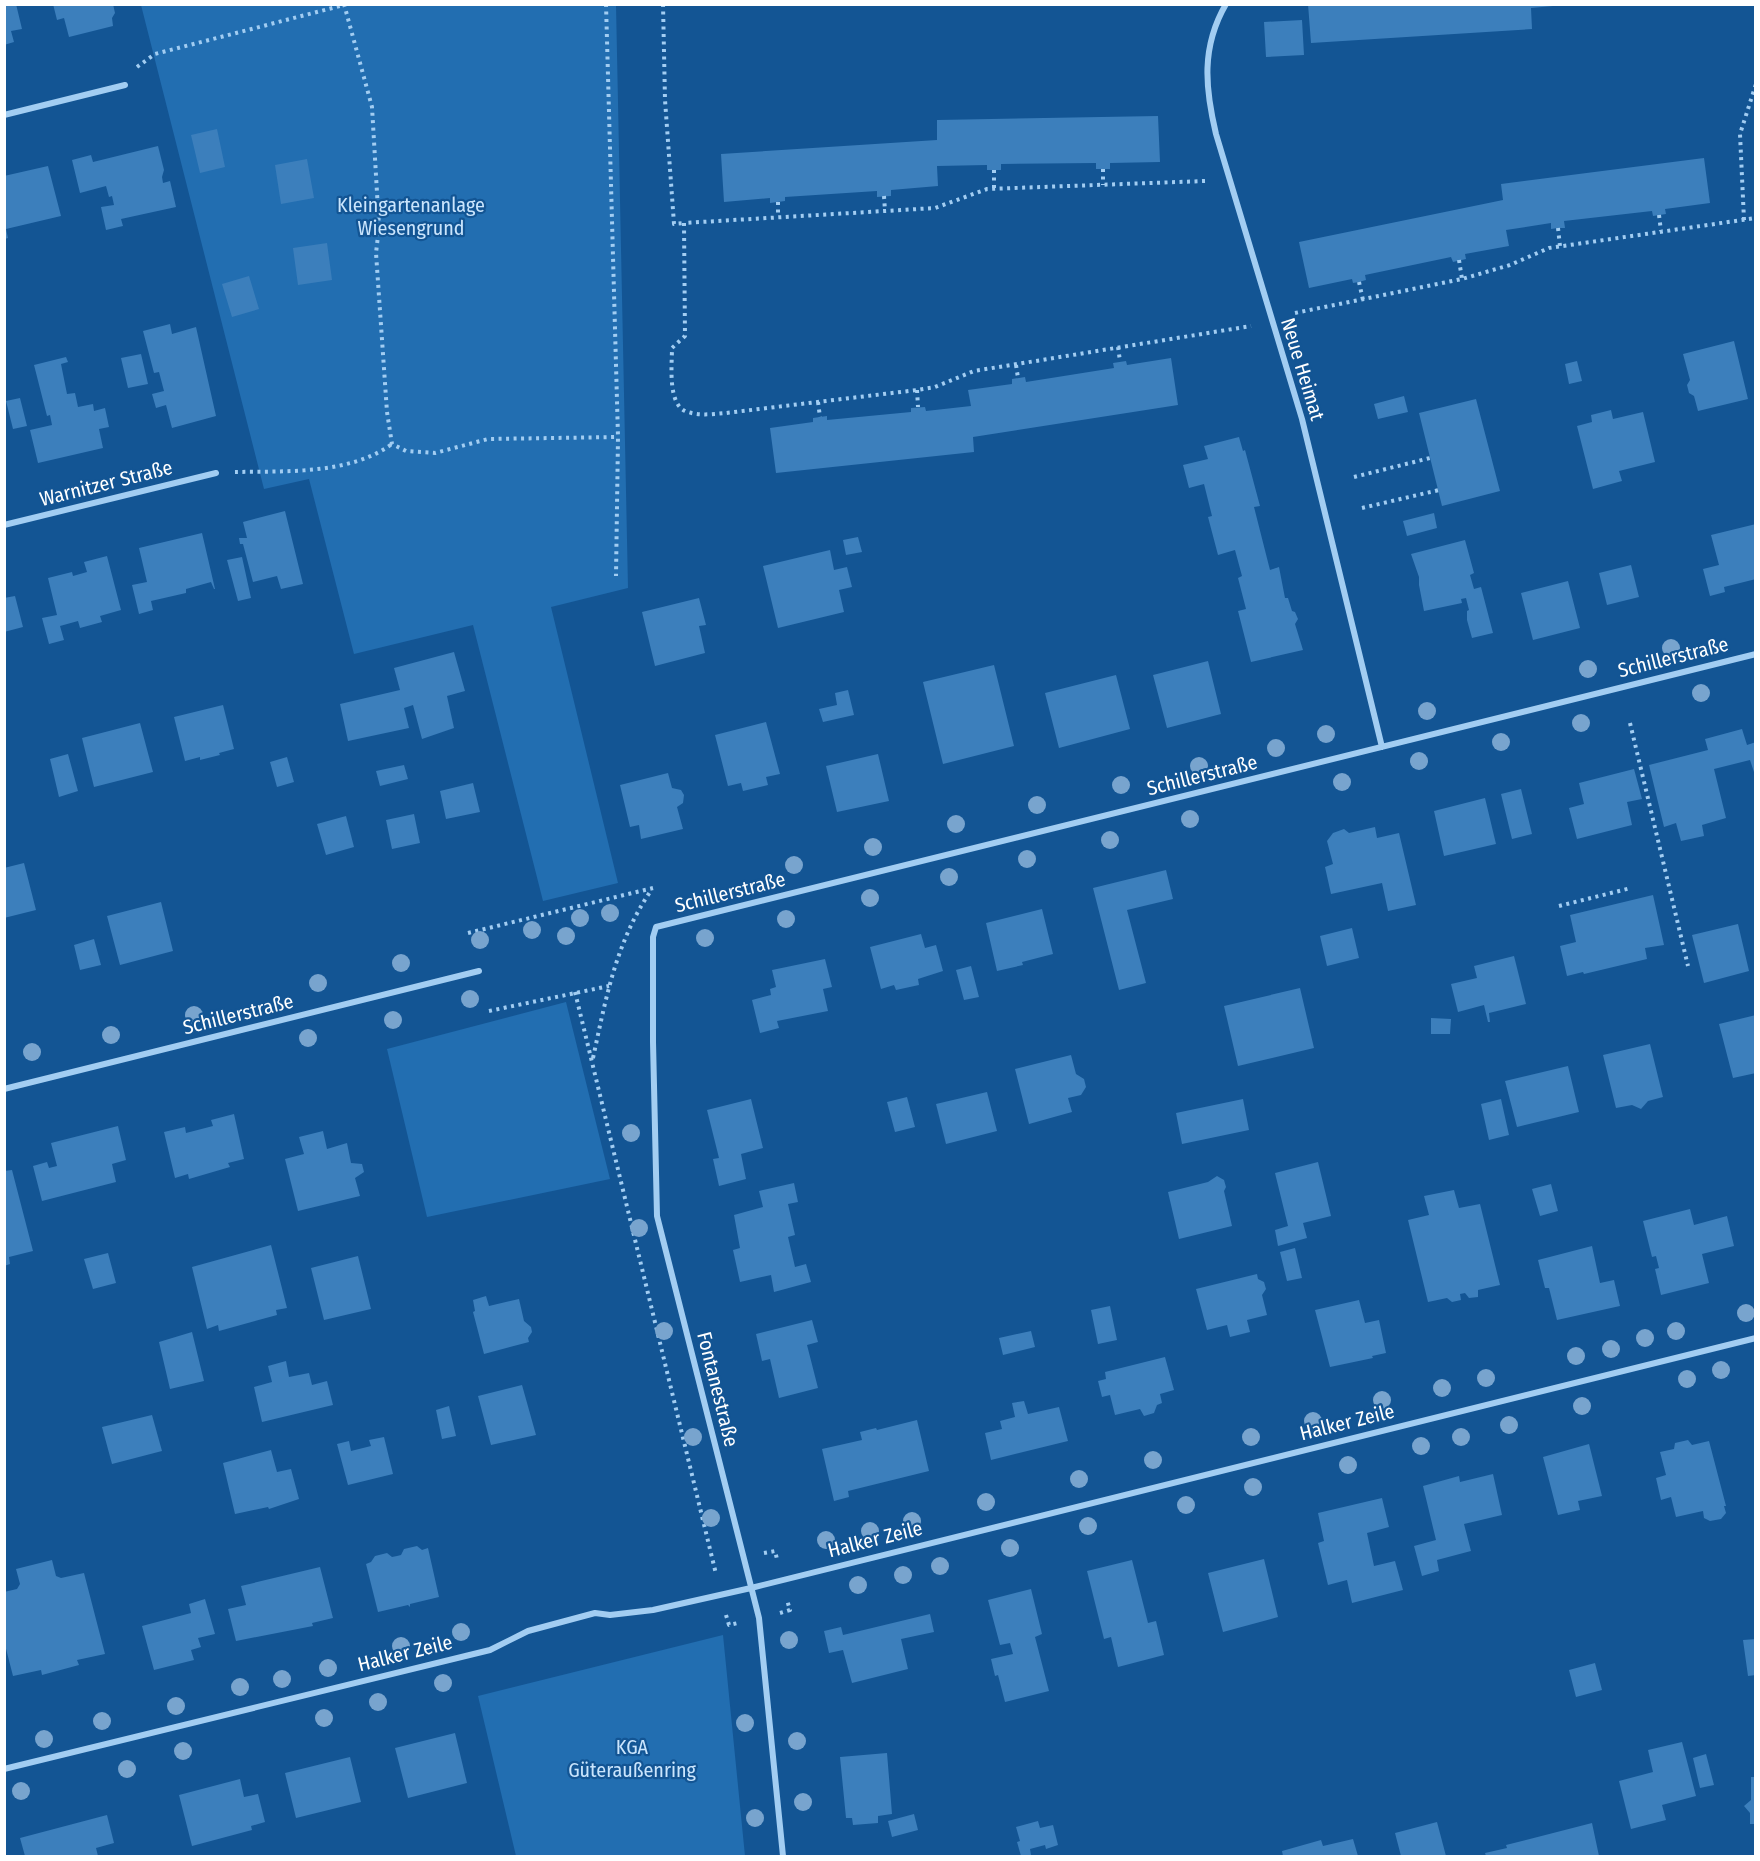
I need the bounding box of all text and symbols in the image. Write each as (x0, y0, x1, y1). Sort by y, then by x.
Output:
park label: Kleingartenanlage Wiesengrund (337, 193, 485, 240)
street label: Neue Heimat (1276, 315, 1330, 424)
street label: Warnitzer Straße (37, 455, 175, 511)
street label: Schillerstraße (1615, 632, 1731, 682)
street label: Schillerstraße (1144, 750, 1260, 800)
street label: Schillerstraße (672, 867, 788, 917)
street label: Schillerstraße (180, 989, 296, 1039)
street label: Fontanestraße (692, 1329, 744, 1449)
street label: Halker Zeile (1297, 1399, 1397, 1445)
street label: Halker Zeile (825, 1516, 925, 1562)
street label: Halker Zeile (355, 1630, 455, 1676)
park label: KGA Güteraußenring (568, 1735, 696, 1782)

